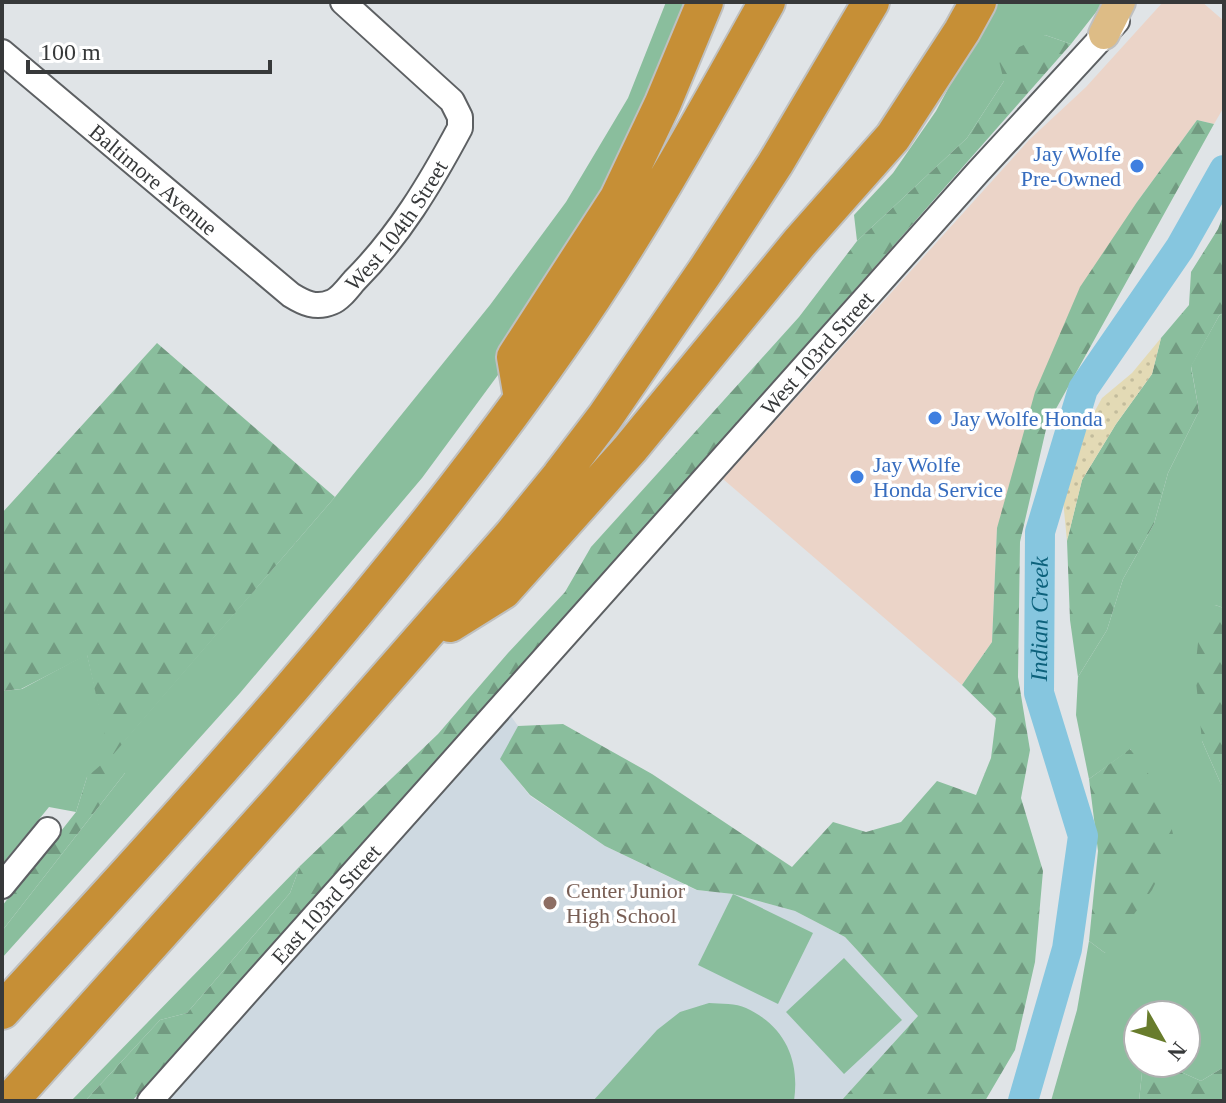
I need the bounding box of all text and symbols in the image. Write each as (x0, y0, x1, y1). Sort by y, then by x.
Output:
scale bar (28, 24, 270, 74)
text: 100 m (40, 39, 101, 65)
street label: Baltimore Avenue (85, 119, 222, 240)
place label: Jay Wolfe Pre-Owned (1021, 141, 1121, 191)
street label: West 104th Street (340, 156, 452, 295)
marker: Jay Wolfe Pre-Owned (1128, 157, 1146, 175)
street label: West 103rd Street (755, 286, 878, 420)
place label: Jay Wolfe Honda (951, 406, 1103, 431)
marker: Jay Wolfe Honda (926, 409, 944, 427)
place label: Jay Wolfe Honda Service (873, 452, 1003, 502)
marker: Jay Wolfe Honda Service (848, 468, 866, 486)
water label: Indian Creek (1026, 556, 1053, 683)
street label: East 103rd Street (266, 839, 385, 969)
place label: Center Junior High School (566, 878, 686, 928)
marker: Center Junior High School (541, 894, 559, 912)
north arrow (1122, 999, 1202, 1079)
text: N (1162, 1037, 1192, 1065)

